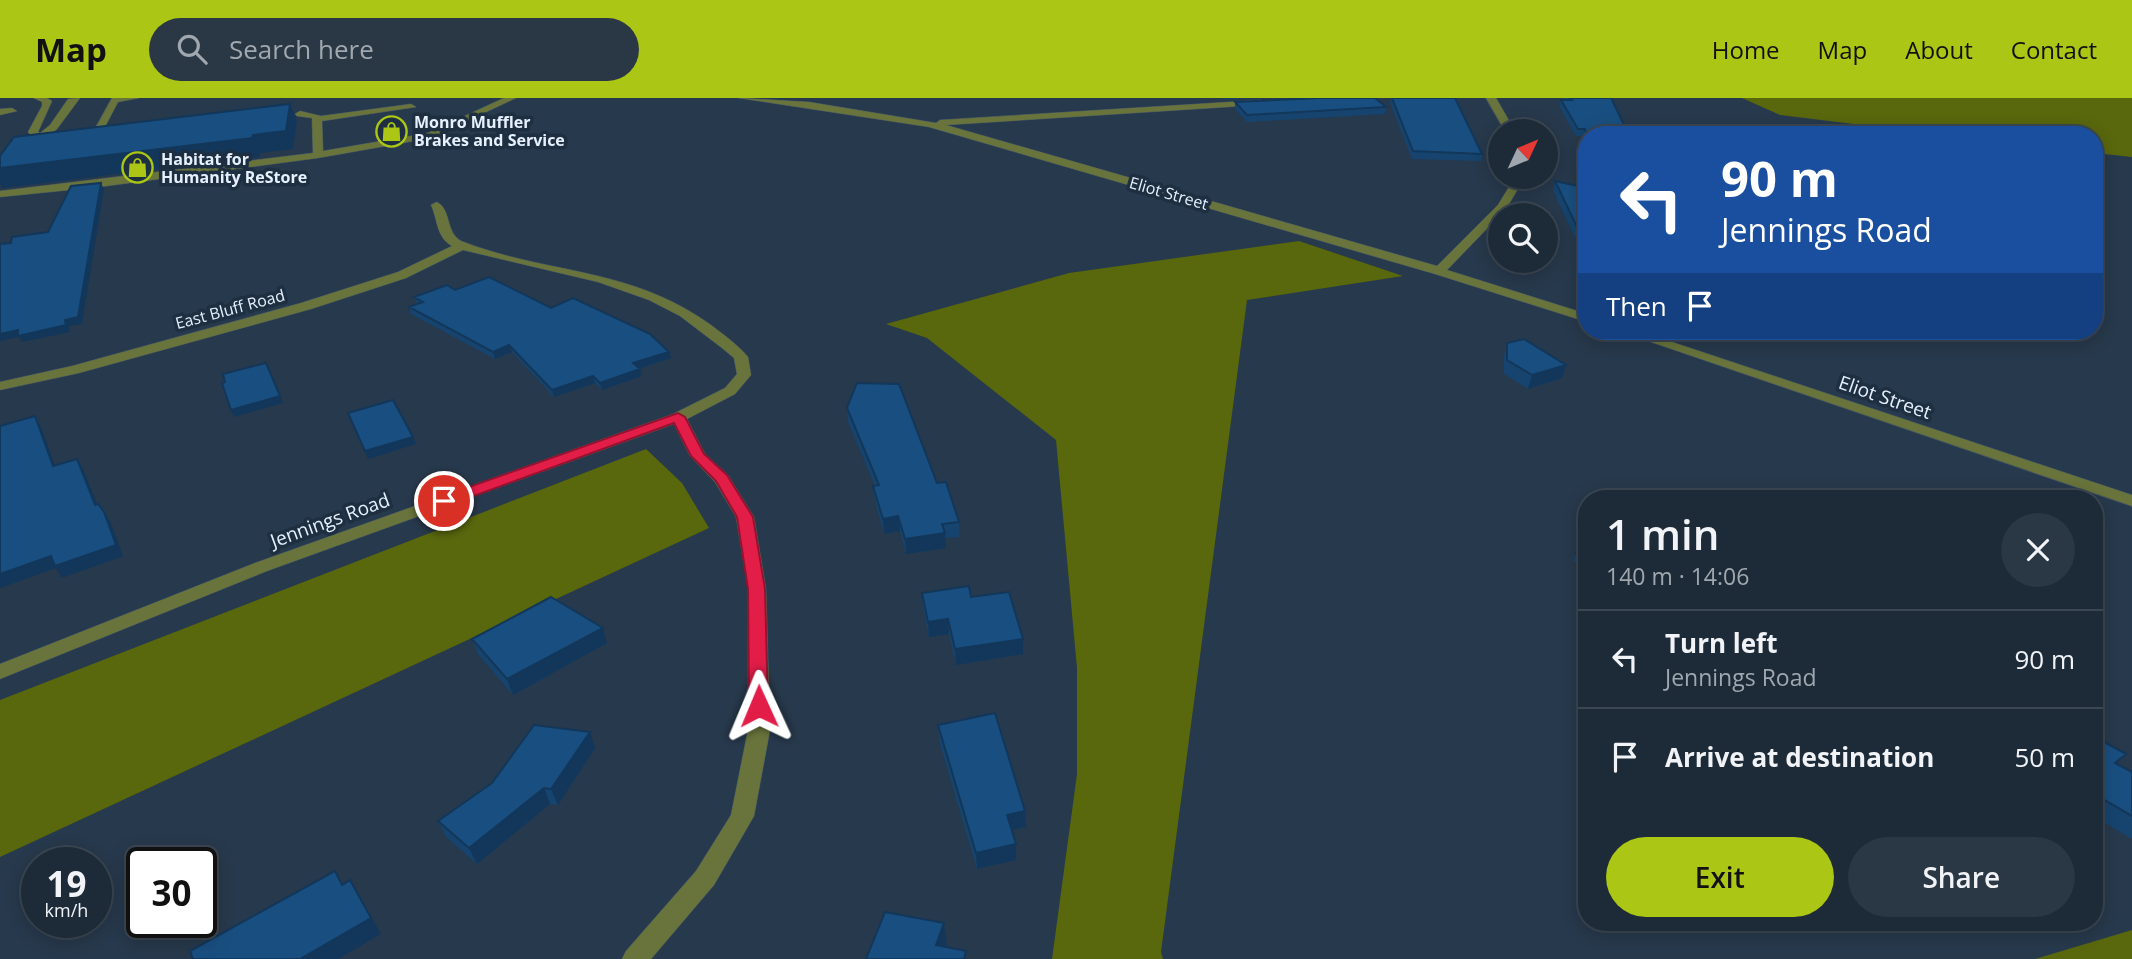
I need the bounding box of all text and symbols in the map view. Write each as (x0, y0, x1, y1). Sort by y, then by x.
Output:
search box (149, 18, 639, 81)
text: Map (35, 27, 107, 72)
icon: search (173, 30, 211, 68)
text: Search here (229, 31, 374, 67)
text: Home (1712, 33, 1780, 66)
text: Map (1818, 33, 1867, 66)
text: About (1905, 33, 1973, 66)
text: Contact (2011, 33, 2097, 66)
place label: Monro Muffler Brakes and Service (414, 111, 565, 151)
shop icon: Monro Muffler Brakes and Service (374, 114, 408, 148)
north arrow (1488, 119, 1558, 189)
map controls (1488, 119, 1558, 273)
text: 90 m (1721, 145, 1838, 211)
place label: Habitat for Humanity ReStore (161, 148, 307, 188)
shop icon: Habitat for Humanity ReStore (121, 151, 155, 185)
icon: left (1606, 154, 1697, 245)
street label: Eliot Street (1127, 171, 1211, 215)
button: search (1488, 203, 1558, 273)
text: Jennings Road (1721, 208, 1932, 251)
street label: East Bluff Road (173, 284, 287, 334)
icon: arrive (1681, 287, 1719, 325)
text: Then (1606, 288, 1667, 324)
street label: Eliot Street (1835, 369, 1935, 425)
pin (414, 471, 474, 531)
icon: arrive (425, 482, 463, 520)
street label: Jennings Road (265, 486, 393, 554)
text: 1 min (1606, 505, 1719, 562)
button: close (2001, 513, 2075, 587)
text: 140 m · 14:06 (1606, 560, 1749, 592)
text: Turn left (1665, 625, 1777, 661)
icon: left (1606, 640, 1644, 678)
text: 90 m (2014, 641, 2075, 677)
text: Jennings Road (1665, 661, 1817, 693)
position arrow (722, 669, 796, 743)
icon: arrive (1606, 738, 1644, 776)
text: Arrive at destination (1665, 739, 1934, 775)
text: 50 m (2014, 739, 2075, 775)
button: Exit (1606, 837, 1834, 917)
button: Share (1848, 837, 2075, 917)
speed limit sign: 30 (126, 847, 217, 938)
text: 19 (46, 860, 87, 907)
text: km/h (45, 898, 88, 922)

